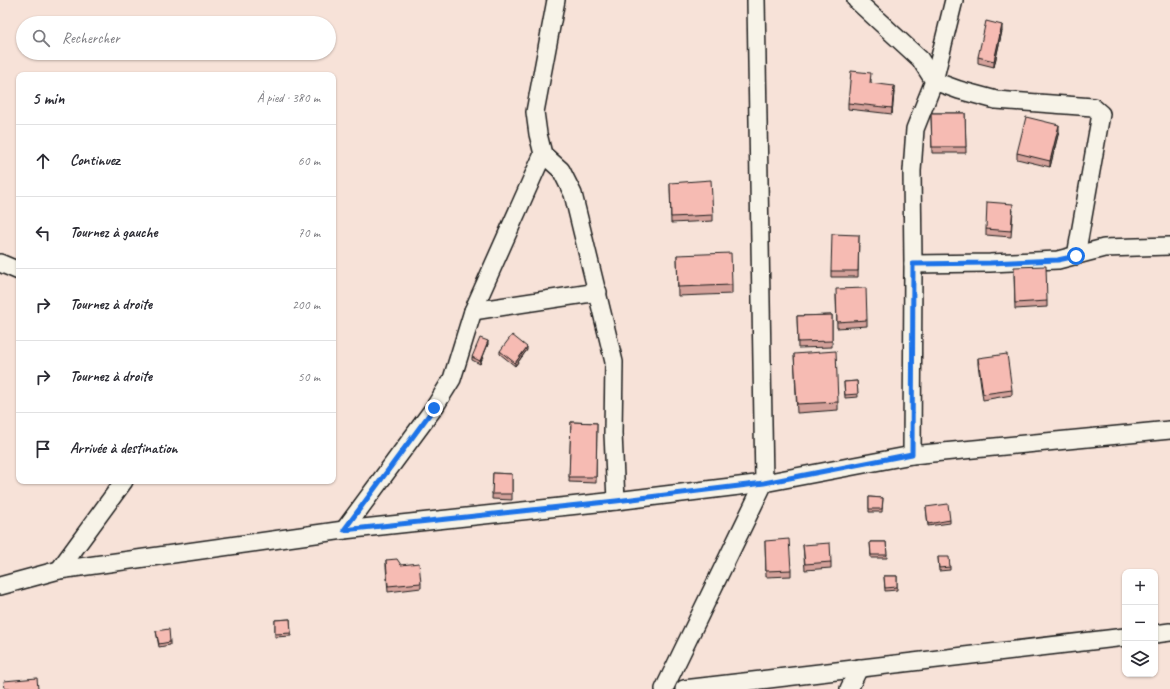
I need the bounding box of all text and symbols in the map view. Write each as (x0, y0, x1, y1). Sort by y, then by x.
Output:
search box (16, 16, 336, 60)
icon: search (30, 27, 52, 49)
text: Rechercher (62, 29, 120, 48)
text: 5 min (32, 88, 64, 109)
text: À pied · 380 m (257, 90, 320, 106)
icon: ahead (32, 150, 54, 172)
text: Continuez (70, 151, 120, 170)
text: 60 m (298, 153, 320, 169)
icon: left (32, 222, 54, 244)
text: Tournez à gauche (70, 223, 157, 242)
text: 70 m (298, 225, 320, 241)
route start (1067, 247, 1085, 265)
icon: right (32, 294, 54, 316)
text: Tournez à droite (70, 295, 152, 314)
text: 200 m (292, 297, 320, 313)
icon: right (32, 366, 54, 388)
text: Tournez à droite (70, 367, 152, 386)
text: 50 m (298, 369, 320, 385)
route end (425, 399, 443, 417)
icon: arrive (32, 438, 54, 460)
text: Arrivée à destination (70, 439, 178, 458)
map controls (1122, 569, 1158, 677)
button: + (1122, 569, 1158, 605)
button: − (1122, 605, 1158, 641)
button: layers (1122, 641, 1158, 677)

